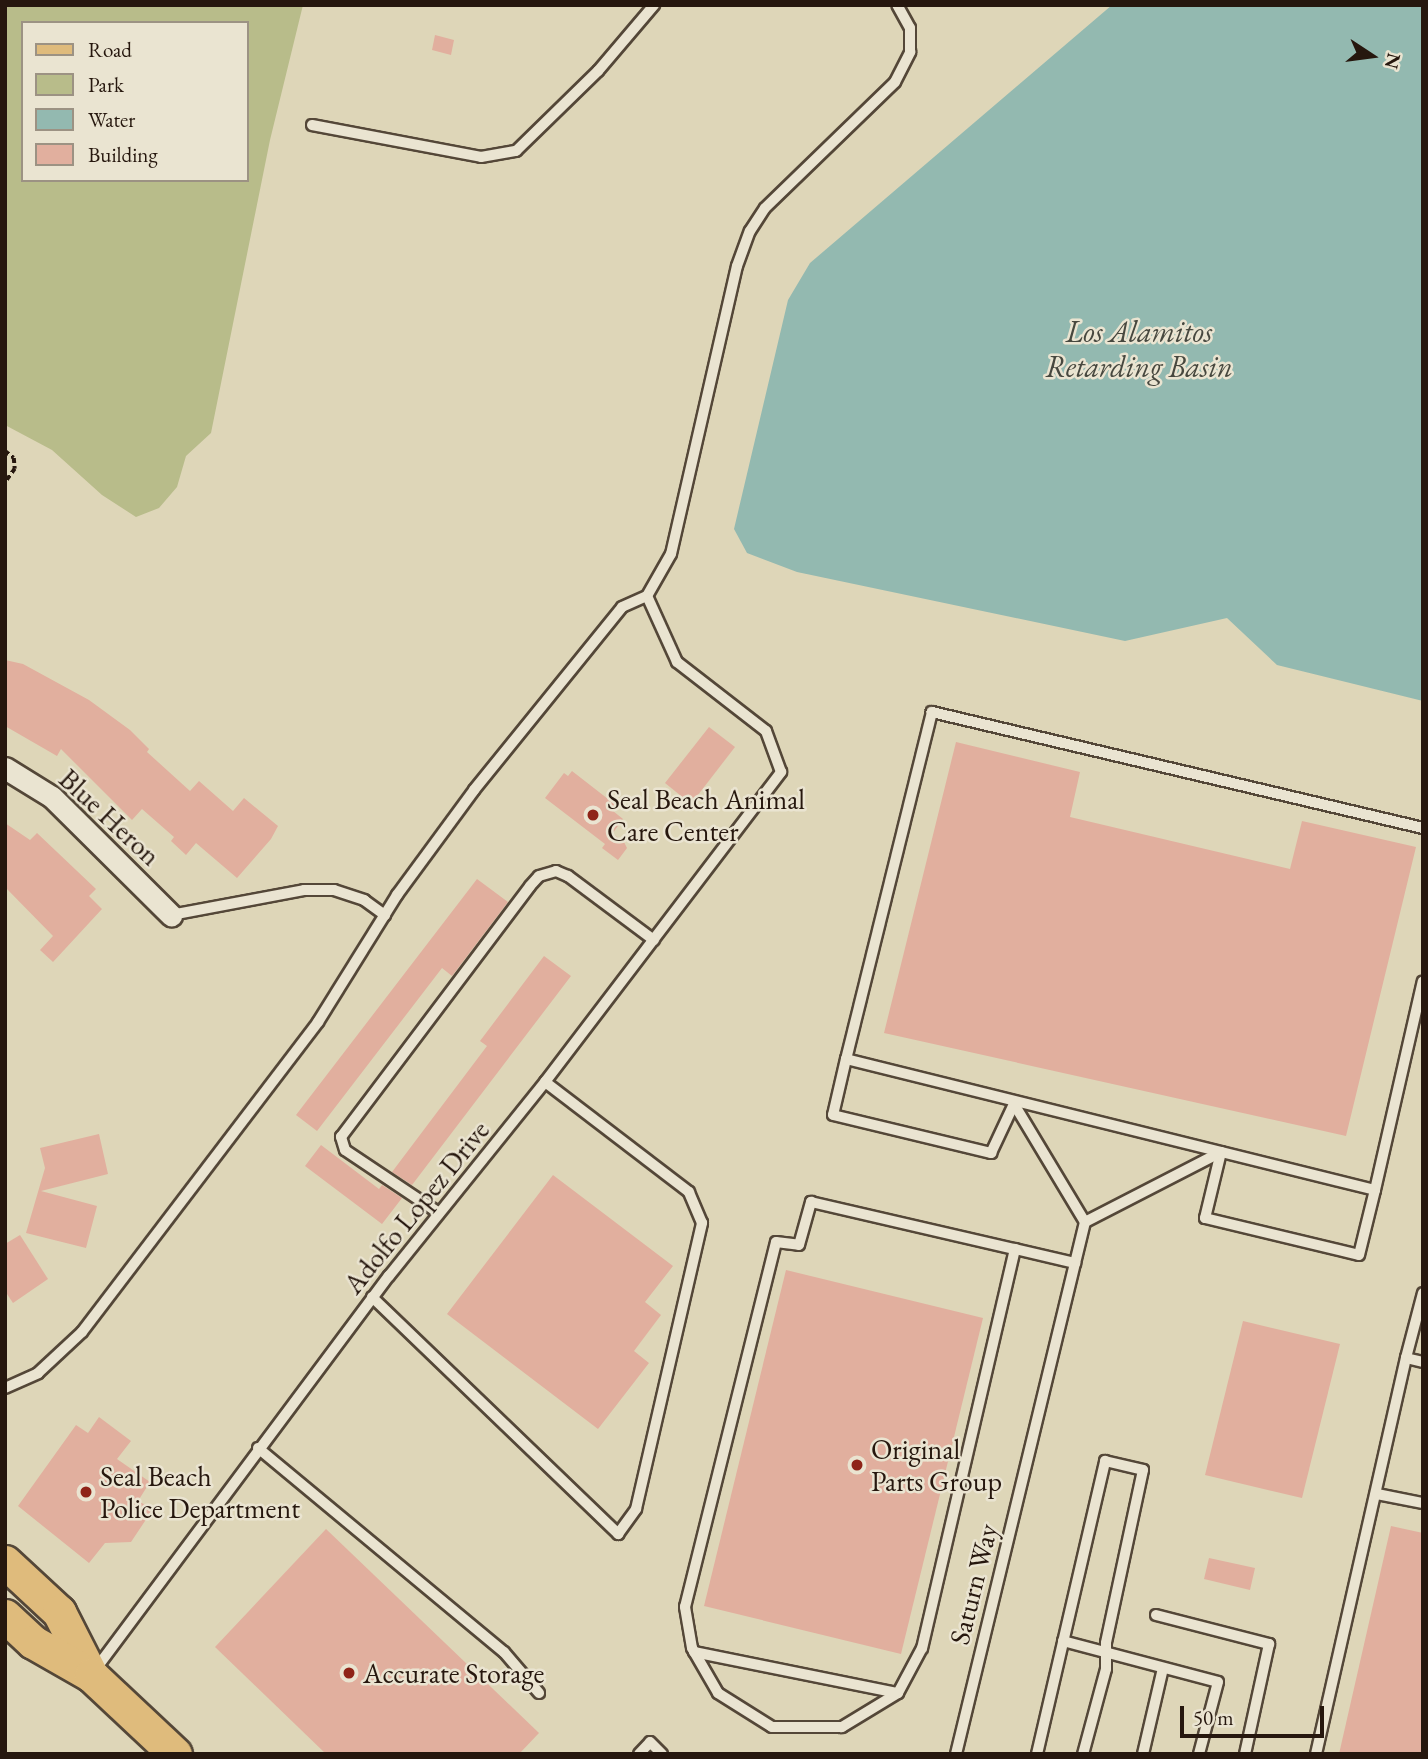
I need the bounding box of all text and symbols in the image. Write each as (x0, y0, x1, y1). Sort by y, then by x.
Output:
legend (21, 21, 248, 182)
north arrow (1337, 21, 1407, 91)
text: Road (88, 36, 132, 63)
text: N (1379, 51, 1407, 71)
text: Park (88, 71, 124, 98)
text: Water (88, 106, 135, 133)
text: Building (88, 141, 158, 168)
water label: Los Alamitos Retarding Basin (1045, 314, 1233, 384)
street label: Blue Heron (52, 762, 168, 872)
place label: Seal Beach Animal Care Center (607, 782, 805, 848)
marker: Seal Beach Animal Care Center (585, 807, 601, 823)
street label: Adolfo Lopez Drive (336, 1114, 496, 1300)
place label: Original Parts Group (871, 1432, 1002, 1498)
marker: Original Parts Group (849, 1457, 865, 1473)
place label: Seal Beach Police Department (100, 1459, 300, 1525)
marker: Seal Beach Police Department (78, 1484, 94, 1500)
street label: Saturn Way (942, 1520, 1004, 1648)
place label: Accurate Storage (363, 1656, 544, 1690)
marker: Accurate Storage (341, 1665, 357, 1681)
scale bar (1183, 1692, 1326, 1736)
text: 50 m (1193, 1704, 1234, 1731)

